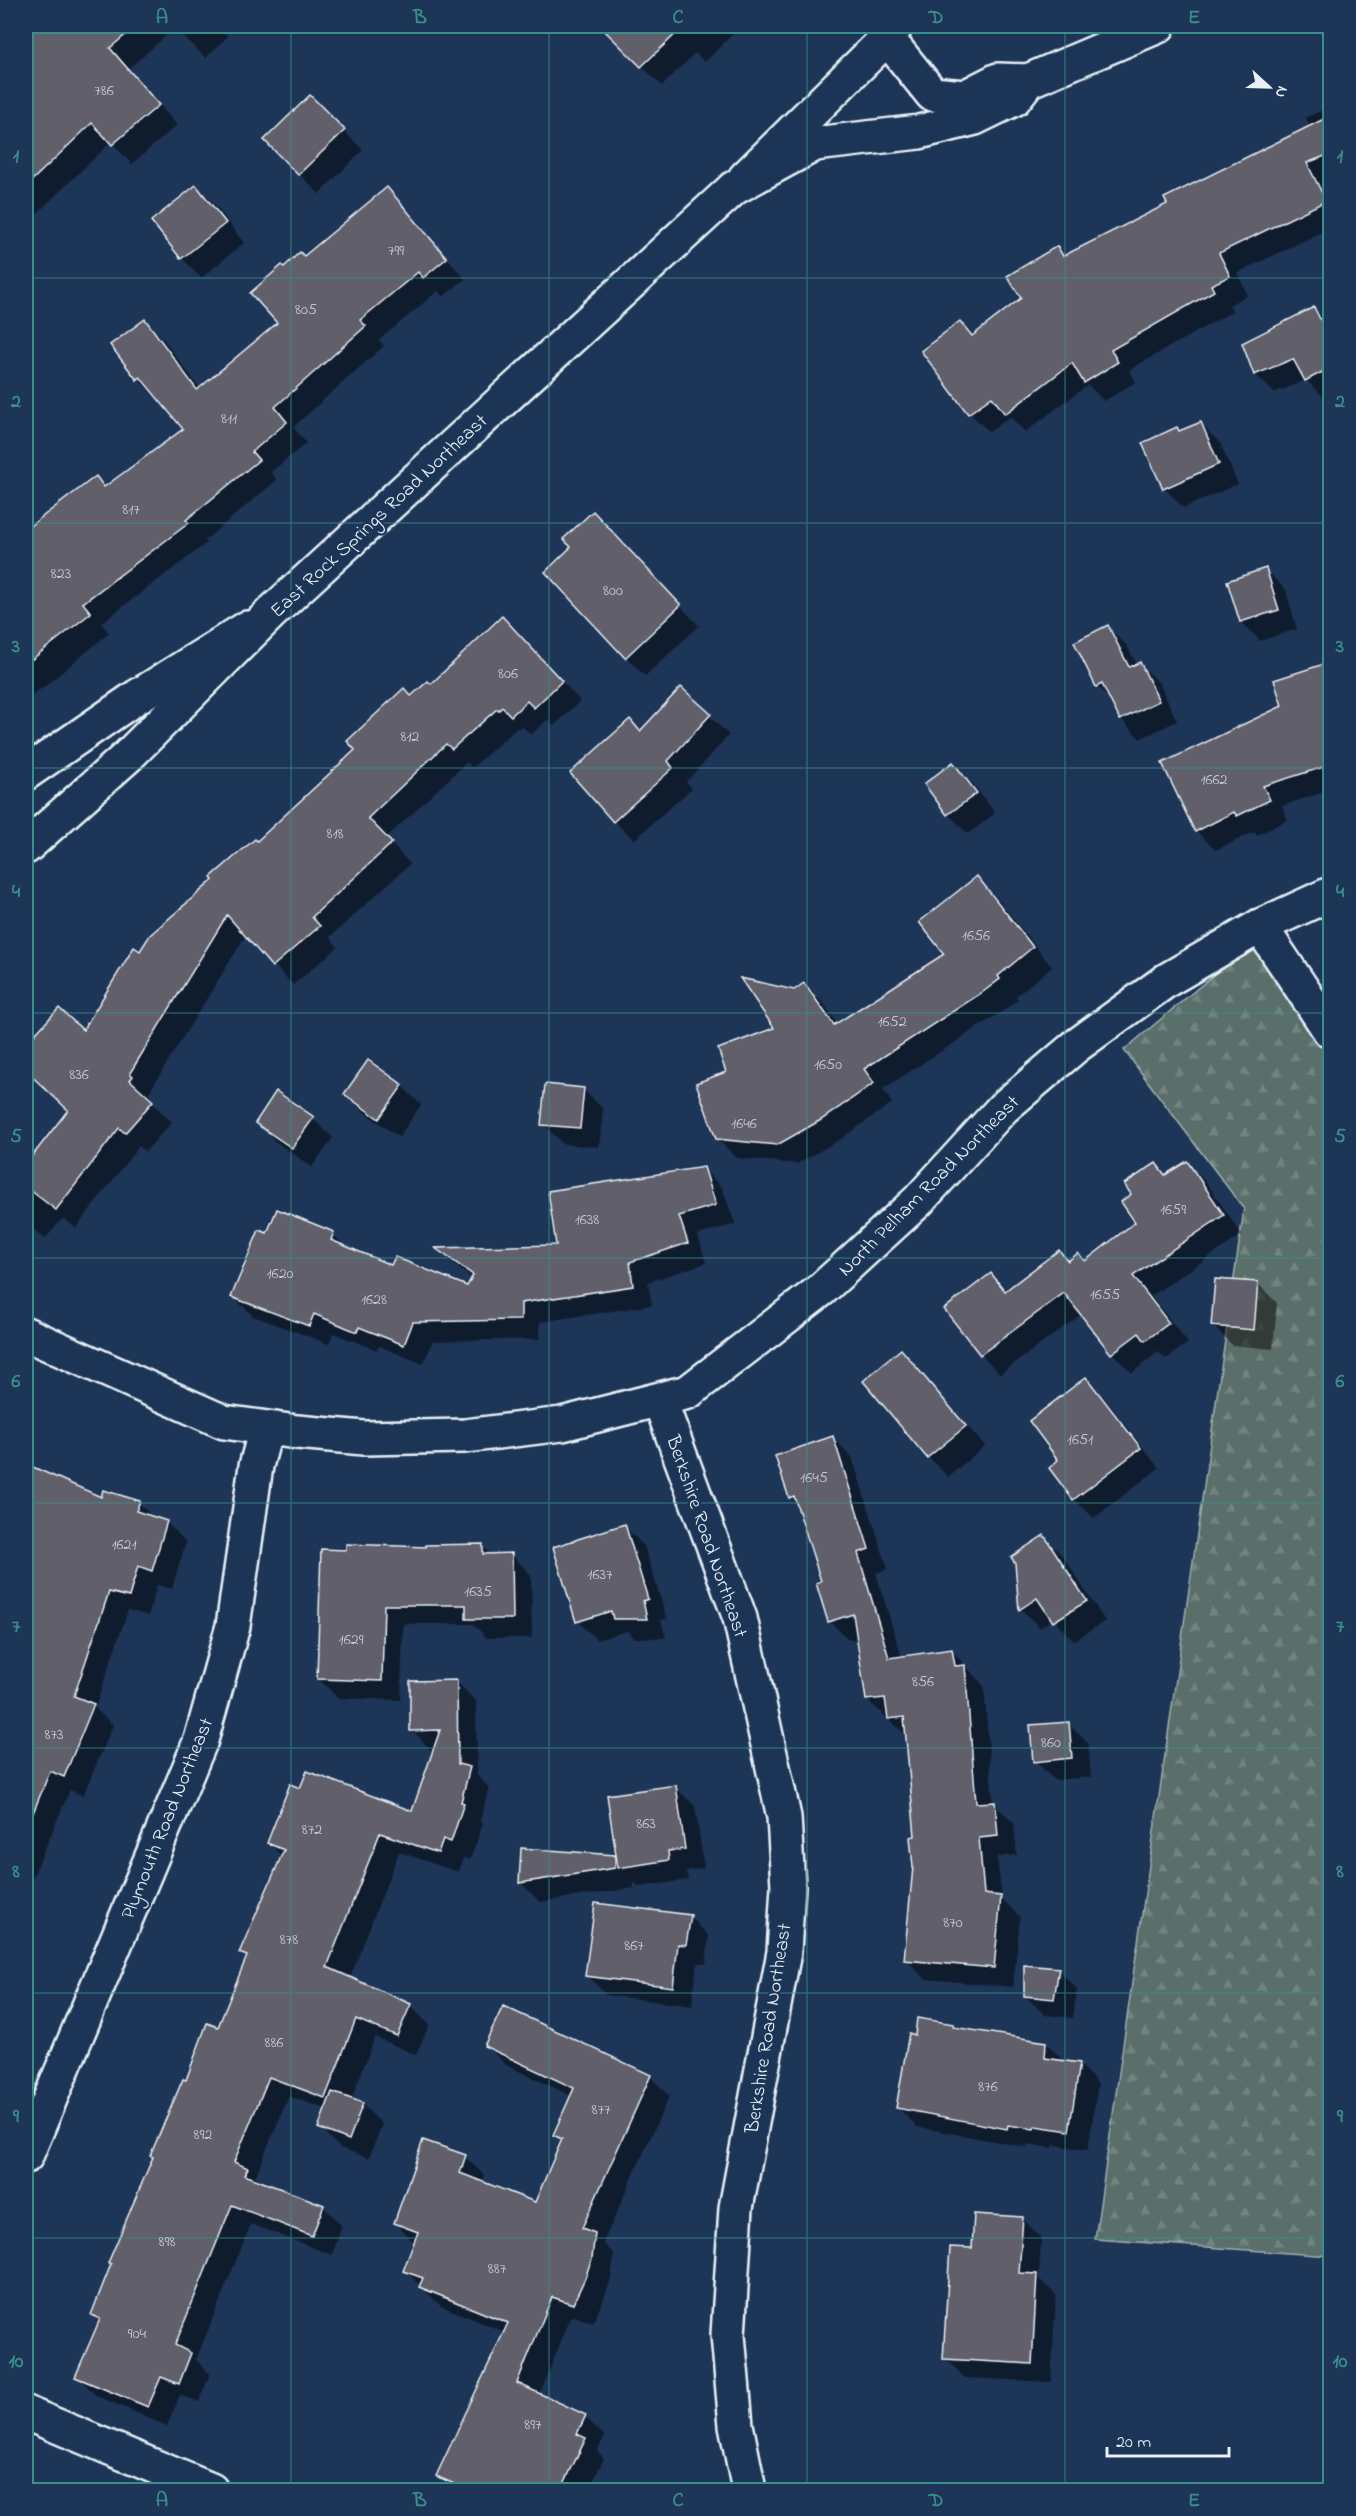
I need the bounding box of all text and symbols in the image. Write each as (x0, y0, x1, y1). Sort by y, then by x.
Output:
text: A (156, 4, 168, 33)
text: B (412, 4, 427, 33)
text: C (673, 4, 684, 33)
text: D (928, 4, 943, 33)
text: E (1188, 4, 1200, 33)
north arrow (1239, 57, 1299, 117)
house number: 786 (94, 79, 114, 103)
text: N (1268, 82, 1294, 102)
text: 1 (13, 143, 20, 172)
text: 1 (1337, 143, 1344, 172)
house number: 799 (388, 239, 404, 263)
house number: 805 (295, 298, 317, 322)
text: 2 (10, 388, 21, 417)
text: 2 (1334, 388, 1345, 417)
house number: 811 (221, 407, 237, 431)
street label: East Rock Springs Road Northeast (265, 408, 496, 626)
house number: 817 (122, 498, 140, 522)
house number: 823 (51, 562, 71, 586)
house number: 800 (603, 579, 623, 603)
text: 3 (11, 633, 20, 662)
text: 3 (1335, 633, 1344, 662)
house number: 806 (498, 662, 518, 686)
house number: 812 (400, 725, 420, 749)
house number: 1662 (1200, 768, 1228, 792)
house number: 818 (326, 822, 344, 846)
text: 4 (12, 878, 21, 907)
text: 4 (1336, 878, 1345, 907)
house number: 1656 (962, 924, 990, 948)
house number: 1652 (877, 1010, 907, 1034)
house number: 1650 (814, 1053, 842, 1077)
house number: 836 (69, 1063, 89, 1087)
street label: North Pelham Road Northeast (832, 1089, 1027, 1284)
house number: 1646 (731, 1112, 757, 1136)
text: 5 (10, 1123, 22, 1152)
text: 5 (1334, 1123, 1346, 1152)
house number: 1659 (1160, 1198, 1186, 1222)
house number: 1638 (575, 1208, 599, 1232)
house number: 1620 (267, 1262, 294, 1286)
house number: 1655 (1090, 1283, 1120, 1307)
house number: 1628 (361, 1288, 387, 1312)
text: 6 (12, 1368, 21, 1397)
text: 6 (1336, 1368, 1345, 1397)
house number: 1651 (1067, 1428, 1093, 1452)
street label: Berkshire Road Northeast (657, 1431, 754, 1642)
house number: 1645 (800, 1466, 828, 1490)
house number: 1621 (111, 1533, 137, 1557)
house number: 1637 (587, 1563, 613, 1587)
house number: 1635 (464, 1580, 492, 1604)
text: 7 (12, 1613, 21, 1642)
text: 7 (1336, 1613, 1345, 1642)
house number: 1629 (339, 1628, 364, 1652)
house number: 856 (912, 1670, 934, 1694)
street label: Plymouth Road Northeast (115, 1714, 222, 1924)
house number: 873 (44, 1723, 64, 1747)
house number: 860 (1041, 1731, 1061, 1755)
house number: 863 (636, 1812, 656, 1836)
house number: 872 (302, 1818, 322, 1842)
text: 8 (11, 1858, 20, 1887)
text: 8 (1335, 1858, 1344, 1887)
house number: 870 (943, 1911, 963, 1935)
street label: Berkshire Road Northeast (738, 1921, 800, 2136)
house number: 878 (280, 1928, 298, 1952)
house number: 867 (624, 1934, 644, 1958)
house number: 886 (264, 2031, 284, 2055)
house number: 876 (978, 2075, 998, 2099)
house number: 877 (591, 2098, 611, 2122)
text: 9 (12, 2103, 20, 2132)
text: 9 (1336, 2103, 1344, 2132)
house number: 892 (194, 2123, 212, 2147)
house number: 898 (159, 2230, 175, 2254)
house number: 887 (488, 2257, 507, 2281)
house number: 904 (128, 2322, 147, 2346)
text: 10 (9, 2348, 24, 2377)
text: 10 (1333, 2348, 1348, 2377)
house number: 897 (524, 2413, 542, 2437)
scale bar (1107, 2420, 1228, 2458)
text: 20 m (1116, 2430, 1151, 2456)
text: A (156, 2487, 168, 2516)
text: B (412, 2487, 427, 2516)
text: C (673, 2487, 684, 2516)
text: D (928, 2487, 943, 2516)
text: E (1188, 2487, 1200, 2516)

